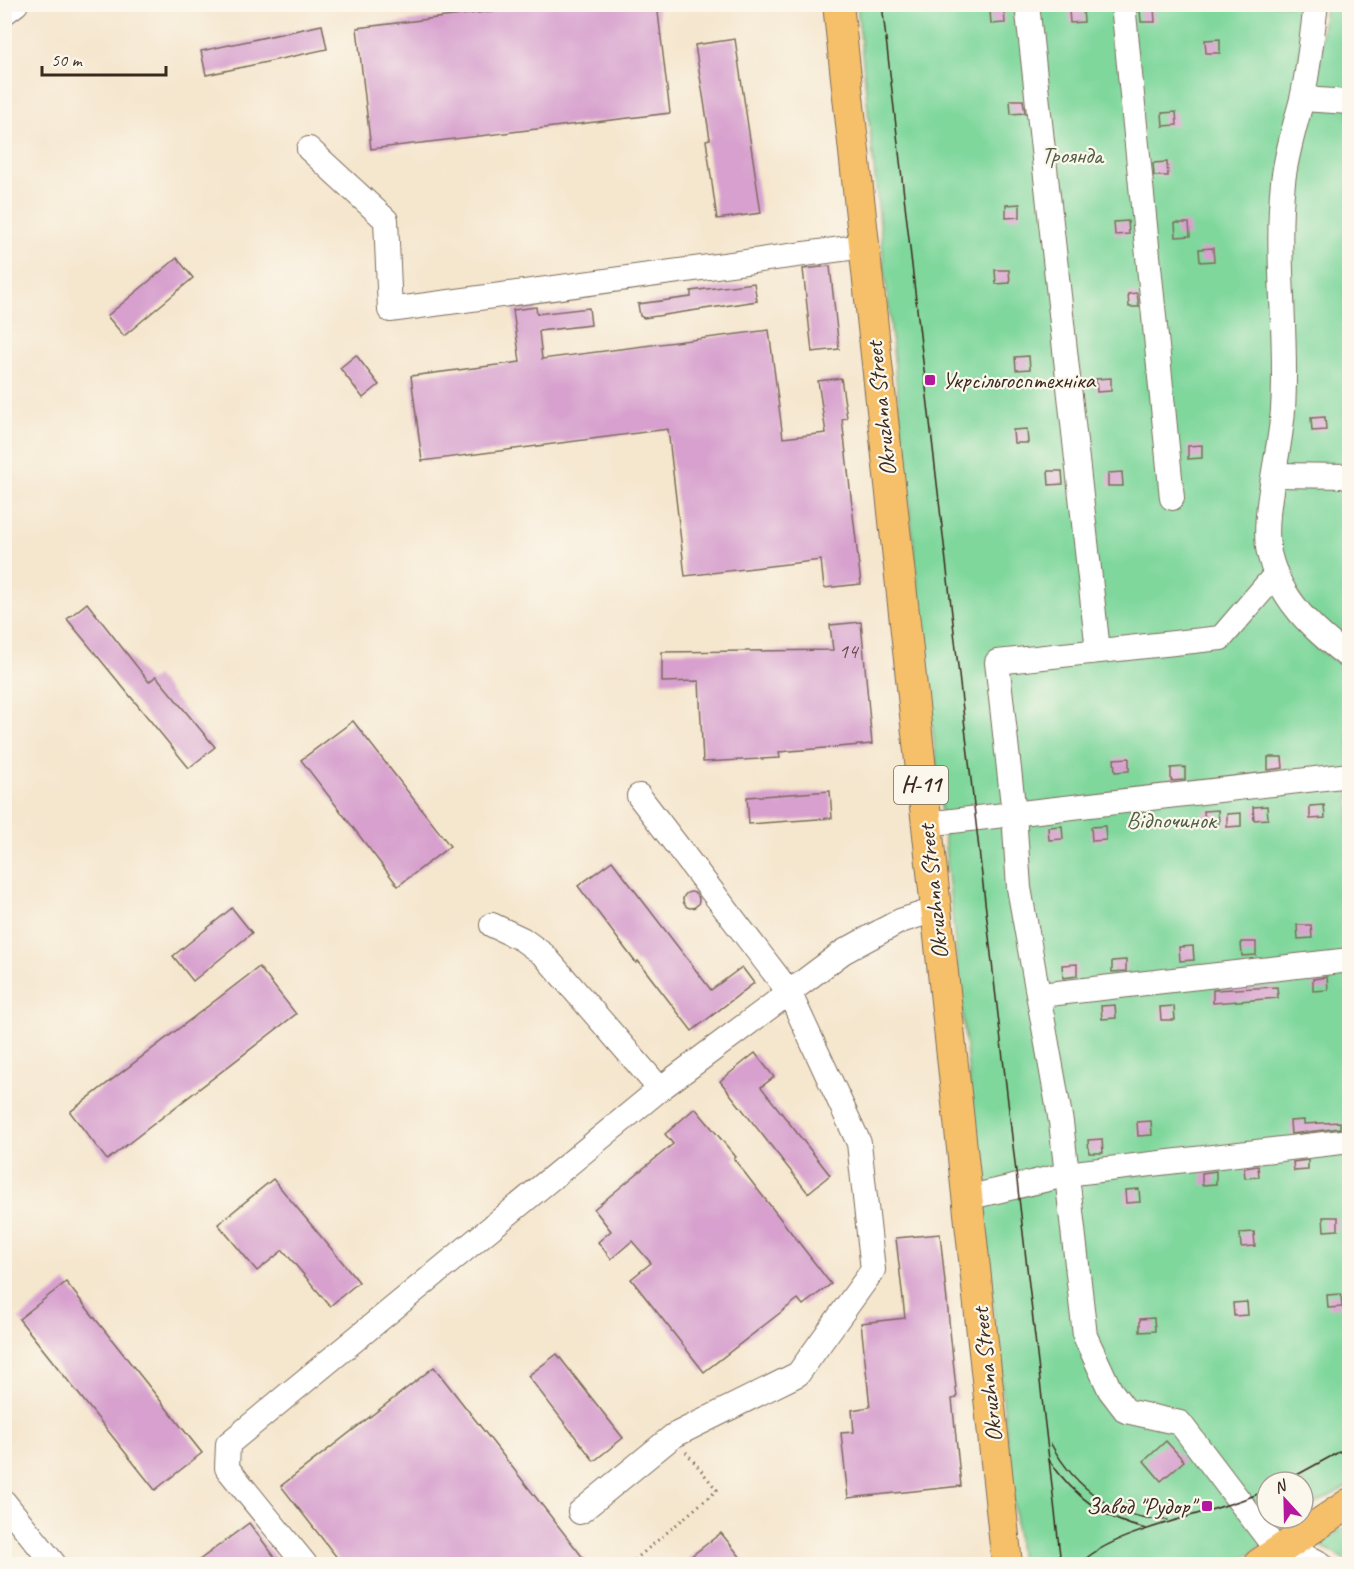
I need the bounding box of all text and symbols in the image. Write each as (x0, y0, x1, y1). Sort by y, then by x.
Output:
scale bar (42, 39, 166, 77)
text: 50 m (51, 49, 84, 71)
park label: Троянда (1041, 140, 1105, 170)
street label: Okruzhna Street (859, 338, 903, 478)
place label: Укрсільгосптехніка (942, 365, 1097, 395)
marker: Укрсільгосптехніка (923, 373, 937, 387)
house number: 14 (839, 638, 860, 664)
road number: Н-11 (894, 766, 948, 804)
park label: Відпочинок (1126, 805, 1218, 835)
street label: Okruzhna Street (911, 821, 955, 961)
street label: Okruzhna Street (965, 1304, 1009, 1444)
north arrow (1255, 1470, 1315, 1530)
text: N (1271, 1475, 1291, 1498)
place label: Завод "Рудор" (1086, 1491, 1200, 1521)
marker: Завод "Рудор" (1200, 1499, 1214, 1513)

